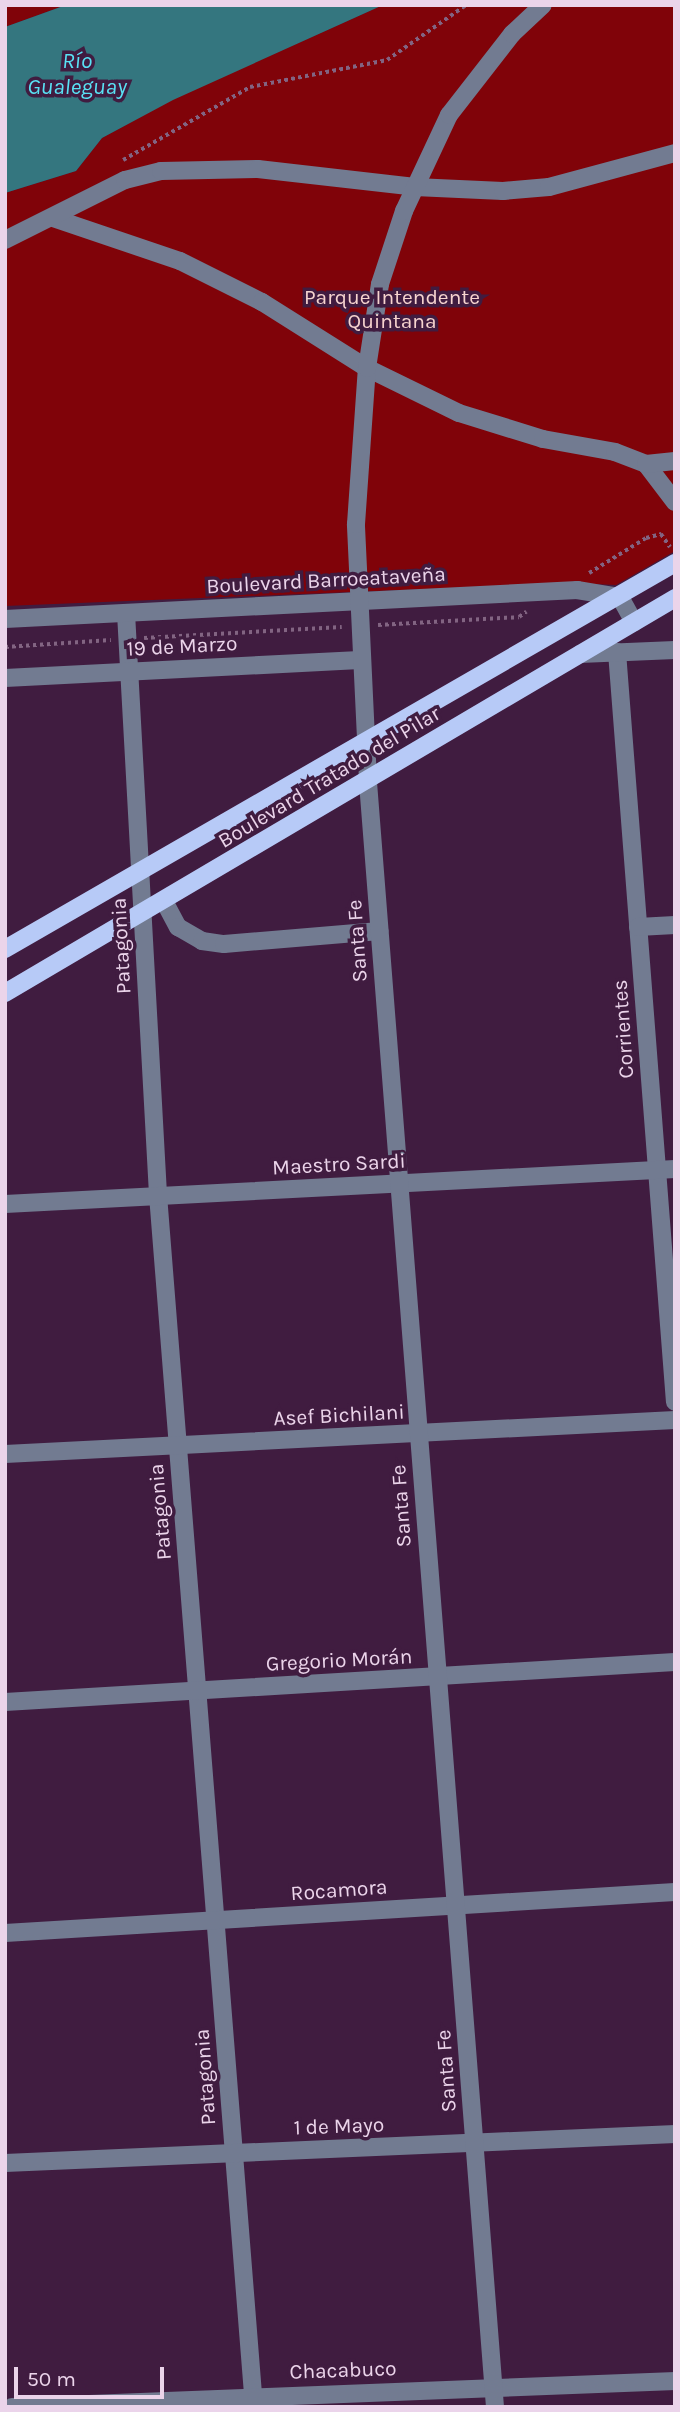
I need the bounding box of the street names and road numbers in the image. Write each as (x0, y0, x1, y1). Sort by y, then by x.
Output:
street label: Boulevard Barroeataveña (206, 561, 446, 599)
street label: 19 de Marzo (126, 631, 238, 661)
street label: Boulevard Tratado del Pilar (213, 701, 445, 853)
street label: Patagonia (106, 897, 136, 995)
street label: Santa Fe (342, 899, 372, 983)
street label: Corrientes (607, 979, 639, 1079)
street label: Maestro Sardi (272, 1148, 406, 1180)
street label: Asef Bichilani (273, 1399, 405, 1431)
street label: Patagonia (143, 1463, 177, 1561)
street label: Santa Fe (386, 1464, 416, 1548)
street label: Gregorio Morán (265, 1644, 413, 1676)
street label: Rocamora (290, 1874, 388, 1906)
street label: Patagonia (189, 2028, 221, 2126)
street label: Santa Fe (431, 2029, 461, 2113)
street label: 1 de Mayo (293, 2112, 385, 2140)
street label: Chacabuco (289, 2356, 397, 2384)

